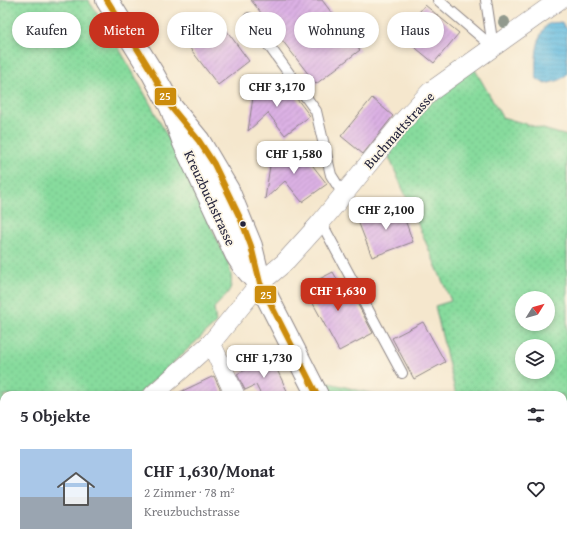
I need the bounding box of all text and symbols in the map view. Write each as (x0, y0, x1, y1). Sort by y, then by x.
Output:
chip: Kaufen (12, 12, 81, 48)
chip: Mieten (89, 12, 159, 48)
chip: Filter (167, 12, 227, 48)
chip: Neu (235, 12, 286, 48)
chip: Wohnung (294, 12, 379, 48)
chip: Haus (387, 12, 444, 48)
pin: CHF 3,170 (231, 74, 323, 108)
text: CHF 3,170 (249, 77, 305, 96)
line badge: 25 (154, 87, 177, 106)
street label: Buchmattstrasse (359, 87, 439, 173)
text: 25 (159, 88, 171, 104)
pin: CHF 1,580 (248, 141, 340, 175)
text: CHF 1,580 (266, 144, 322, 163)
street label: Kreuzbuchstrasse (179, 147, 241, 249)
pin: CHF 2,100 (340, 197, 432, 231)
text: CHF 2,100 (358, 200, 414, 219)
unlabelled marker (238, 219, 248, 229)
pin: CHF 1,630 (292, 278, 384, 312)
text: CHF 1,630 (310, 281, 366, 300)
line badge: 25 (254, 285, 277, 304)
text: 25 (260, 287, 272, 303)
north arrow (515, 291, 555, 331)
map controls (515, 291, 555, 379)
button: layers (515, 339, 555, 379)
pin: CHF 1,730 (218, 345, 310, 379)
text: CHF 1,730 (236, 348, 292, 367)
text: 5 Objekte (20, 403, 90, 428)
icon: filters (525, 404, 547, 426)
text: CHF 1,630/Monat (144, 458, 275, 483)
icon: home (52, 465, 100, 513)
icon: heart (525, 478, 547, 500)
text: 2 Zimmer · 78 m² (144, 483, 235, 502)
text: Kreuzbuchstrasse (144, 502, 240, 521)

